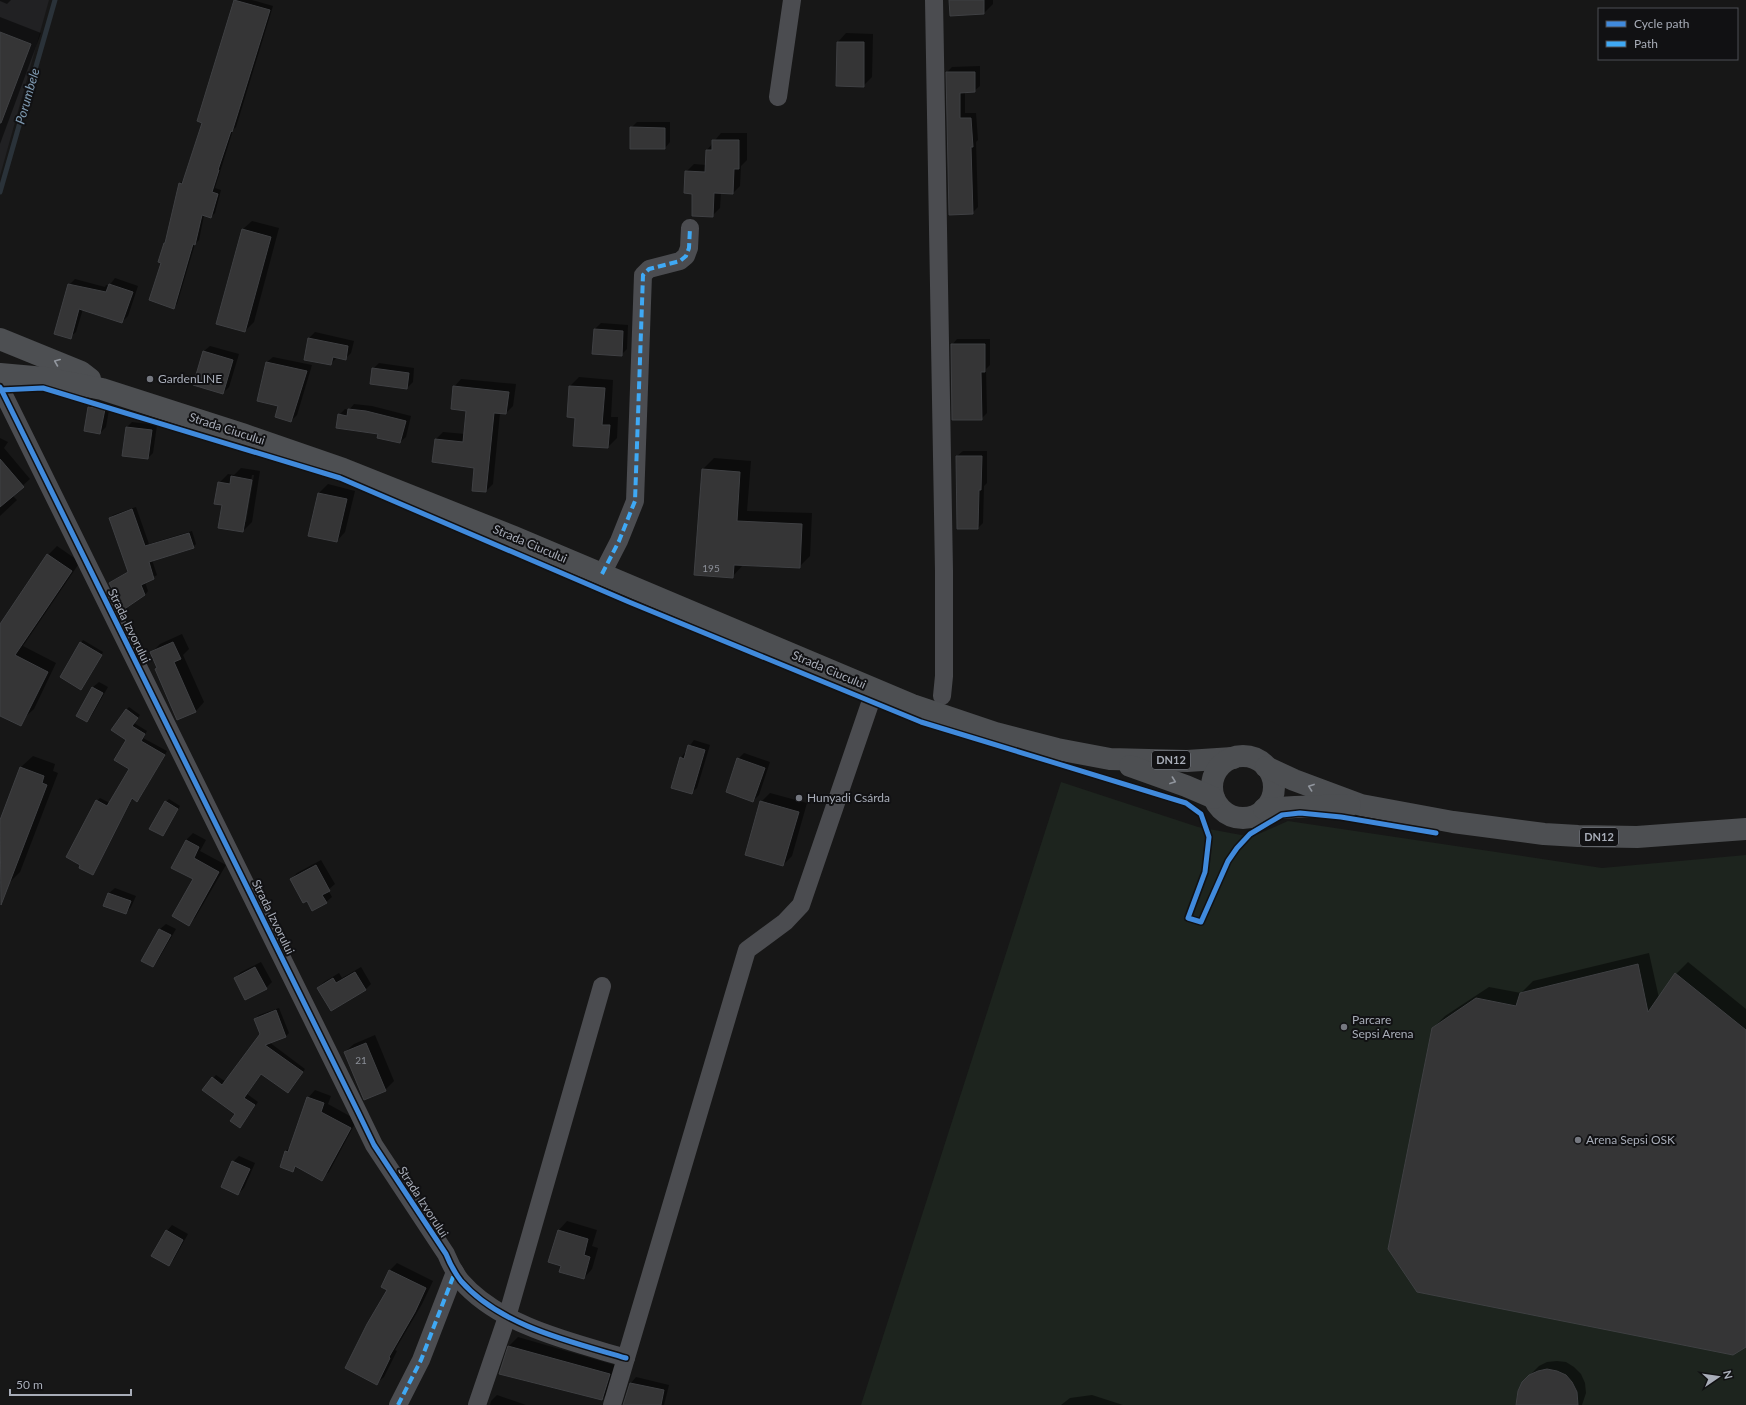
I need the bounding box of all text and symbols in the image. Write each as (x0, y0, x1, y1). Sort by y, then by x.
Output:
legend (1598, 8, 1738, 60)
text: Cycle path (1634, 16, 1689, 31)
text: Path (1634, 36, 1658, 51)
water label: Porumbele (11, 66, 43, 126)
one-way arrow (53, 359, 60, 367)
place label: GardenLINE (158, 371, 222, 386)
marker: GardenLINE (145, 374, 155, 384)
street label: Strada Ciucului (187, 409, 267, 448)
street label: Strada Ciucului (491, 521, 570, 566)
house number: 195 (702, 562, 720, 574)
street label: Strada Izvorului (105, 586, 154, 666)
street label: Strada Ciucului (790, 647, 869, 692)
road number: DN12 (1152, 751, 1190, 769)
one-way arrow (1170, 776, 1177, 785)
one-way arrow (1308, 783, 1315, 791)
place label: Hunyadi Csárda (807, 790, 890, 805)
marker: Hunyadi Csárda (794, 793, 804, 803)
road number: DN12 (1580, 828, 1618, 846)
street label: Strada Izvorului (249, 877, 298, 957)
place label: Parcare Sepsi Arena (1352, 1012, 1414, 1041)
marker: Parcare Sepsi Arena (1339, 1022, 1349, 1032)
house number: 21 (355, 1054, 367, 1066)
place label: Arena Sepsi OSK (1586, 1132, 1675, 1147)
marker: Arena Sepsi OSK (1573, 1135, 1583, 1145)
street label: Strada Izvorului (395, 1163, 452, 1240)
north arrow (1698, 1357, 1738, 1397)
text: N (1721, 1369, 1736, 1380)
scale bar (10, 1371, 131, 1397)
text: 50 m (16, 1377, 43, 1392)

